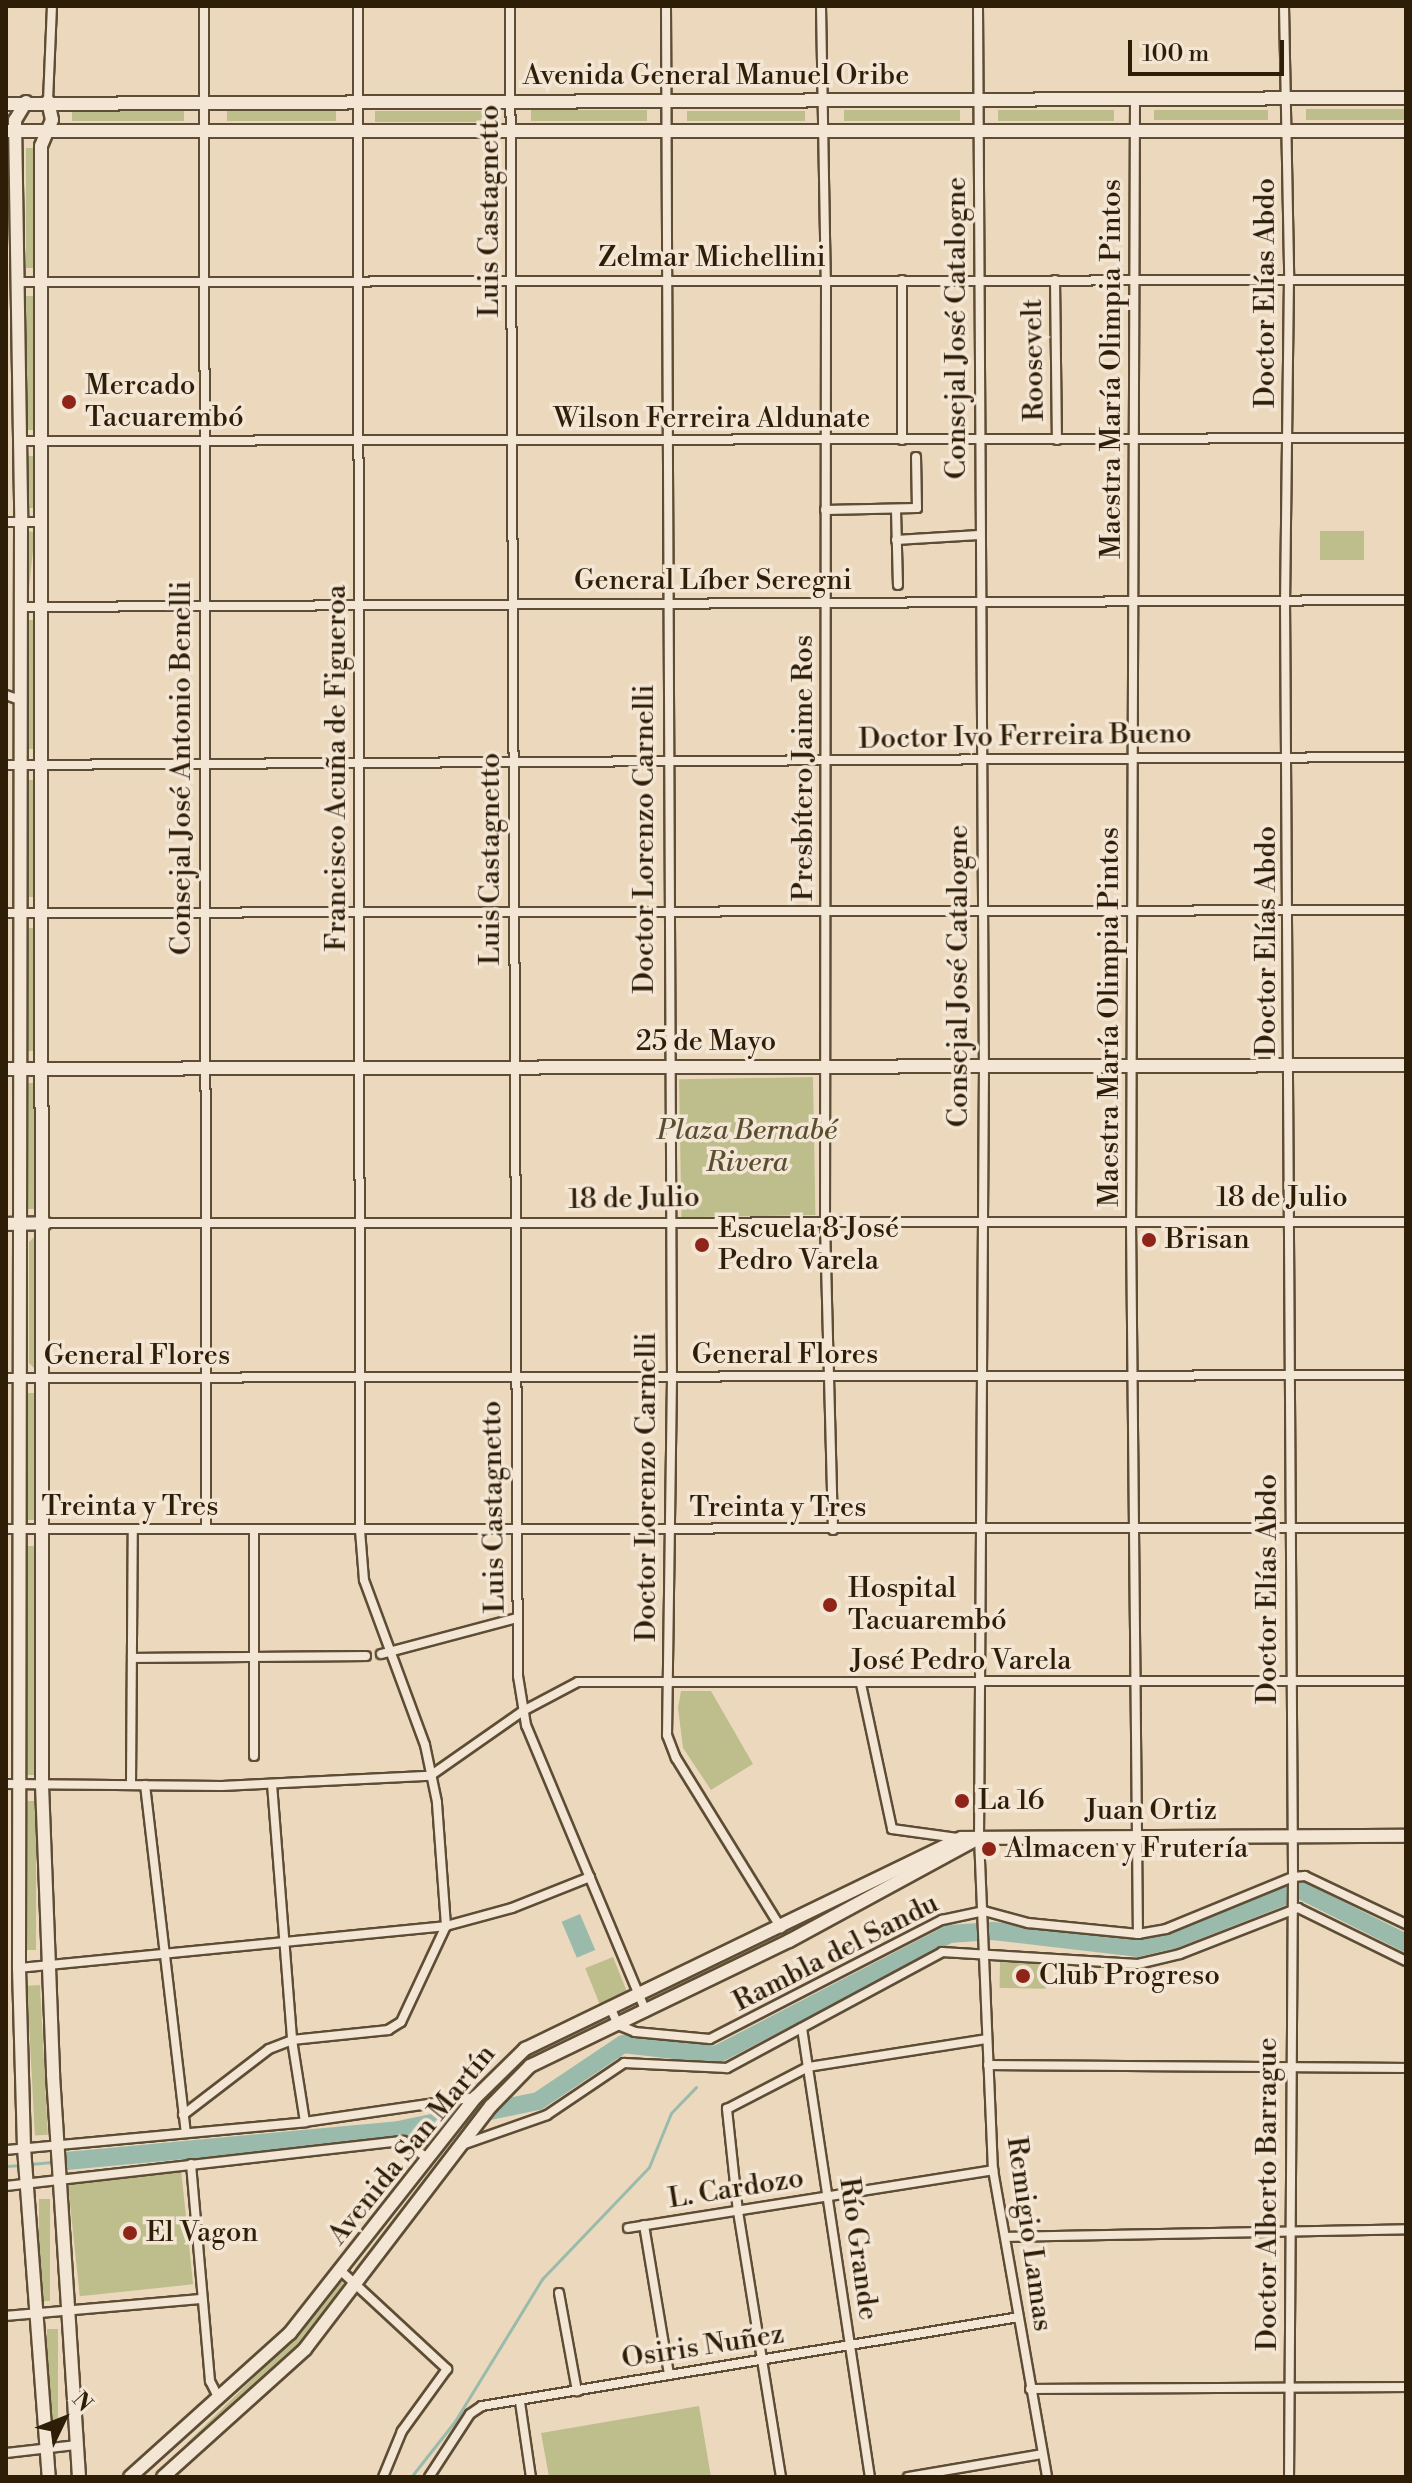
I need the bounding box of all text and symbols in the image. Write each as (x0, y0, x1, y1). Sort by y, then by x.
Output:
scale bar (1132, 24, 1288, 74)
text: 100 m (1142, 39, 1209, 69)
street label: Avenida General Manuel Oribe (523, 59, 909, 93)
street label: Luis Castagnetto (473, 105, 507, 317)
street label: Consejal José Catalogne (940, 177, 974, 479)
street label: Doctor Elías Abdo (1249, 178, 1283, 408)
street label: Maestra María Olimpia Pintos (1095, 179, 1129, 559)
street label: Zelmar Michellini (598, 241, 826, 275)
street label: Roosevelt (1016, 298, 1052, 422)
place label: Mercado Tacuarembó (85, 369, 244, 435)
marker: Mercado Tacuarembó (60, 393, 78, 411)
street label: Wilson Ferreira Aldunate (554, 402, 870, 436)
street label: General Líber Seregni (574, 564, 852, 598)
street label: Consejal José Antonio Benelli (165, 581, 199, 955)
street label: Francisco Acuña de Figueroa (320, 585, 354, 951)
street label: Presbítero Jaime Ros (787, 635, 821, 901)
street label: Doctor Lorenzo Carnelli (628, 684, 662, 994)
street label: Doctor Ivo Ferreira Bueno (858, 717, 1192, 757)
street label: Luis Castagnetto (474, 753, 508, 965)
street label: Consejal José Catalogne (942, 825, 976, 1127)
street label: Doctor Elías Abdo (1250, 826, 1284, 1056)
street label: Maestra María Olimpia Pintos (1093, 827, 1127, 1207)
street label: 25 de Mayo (636, 1025, 776, 1059)
park label: Plaza Bernabé Rivera (657, 1114, 837, 1180)
street label: 18 de Julio (568, 1181, 700, 1217)
street label: 18 de Julio (1216, 1181, 1348, 1215)
place label: Escuela 8 José Pedro Varela (718, 1212, 899, 1278)
place label: Brisan (1165, 1223, 1250, 1257)
marker: Brisan (1140, 1231, 1158, 1249)
marker: Escuela 8 José Pedro Varela (693, 1236, 711, 1254)
street label: Doctor Lorenzo Carnelli (630, 1332, 664, 1642)
street label: General Flores (692, 1338, 878, 1372)
street label: General Flores (44, 1339, 230, 1373)
street label: Luis Castagnetto (475, 1400, 513, 1614)
street label: Doctor Elías Abdo (1251, 1474, 1285, 1704)
street label: Treinta y Tres (42, 1490, 218, 1524)
street label: Treinta y Tres (690, 1491, 866, 1525)
place label: Hospital Tacuarembó (848, 1572, 1007, 1638)
marker: Hospital Tacuarembó (819, 1594, 841, 1616)
street label: José Pedro Varela (851, 1644, 1071, 1678)
place label: La 16 (978, 1784, 1044, 1818)
marker: La 16 (953, 1792, 971, 1810)
street label: Juan Ortiz (1085, 1794, 1217, 1828)
place label: Almacen y Frutería (1005, 1832, 1248, 1866)
marker: Almacen y Frutería (980, 1840, 998, 1858)
street label: Rambla del Sandu (728, 1887, 944, 2019)
place label: Club Progreso (1039, 1959, 1220, 1993)
marker: Club Progreso (1014, 1967, 1032, 1985)
street label: Doctor Alberto Barrague (1251, 2037, 1285, 2351)
street label: Avenida San Martín (321, 2038, 503, 2252)
street label: Remigio Lamas (999, 2135, 1059, 2333)
street label: L. Cardozo (666, 2162, 806, 2216)
street label: Río Grande (831, 2176, 885, 2322)
place label: El Vagon (146, 2216, 258, 2250)
marker: El Vagon (121, 2224, 139, 2242)
street label: Osiris Nuñez (619, 2318, 787, 2376)
north arrow (24, 2379, 104, 2459)
text: N (66, 2387, 98, 2418)

